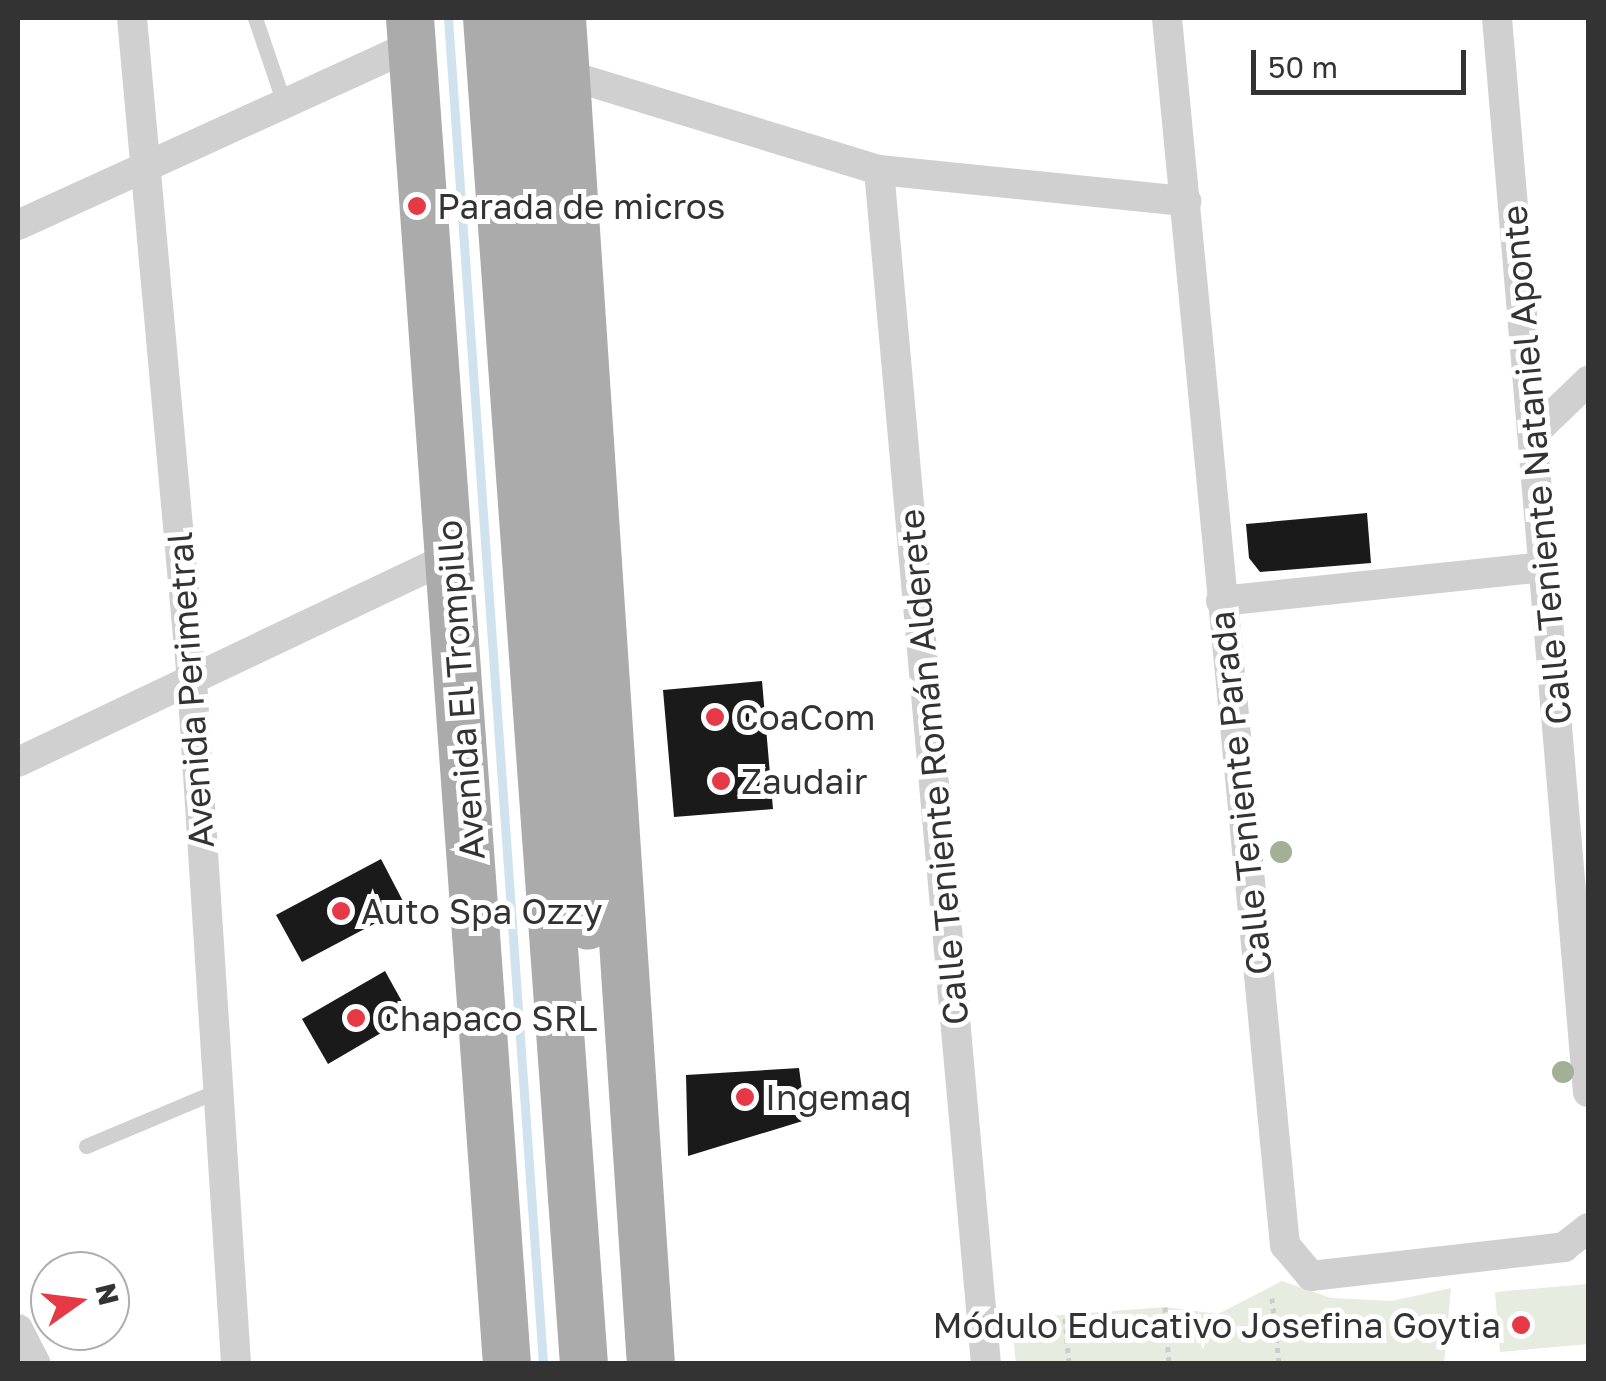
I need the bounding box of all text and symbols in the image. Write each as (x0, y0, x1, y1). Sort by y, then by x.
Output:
scale bar (1256, 30, 1471, 92)
text: 50 m (1268, 49, 1338, 85)
place label: Parada de micros (437, 185, 725, 227)
marker: Parada de micros (406, 195, 428, 217)
street label: Calle Teniente Nataniel Aponte (1492, 203, 1580, 727)
street label: Calle Teniente Román Alderete (890, 507, 976, 1027)
street label: Avenida El Trompillo (427, 519, 493, 861)
street label: Avenida Perimetral (158, 530, 222, 850)
street label: Calle Teniente Parada (1200, 609, 1280, 977)
place label: CoaCom (735, 696, 875, 738)
marker: CoaCom (704, 706, 726, 728)
place label: Zaudair (741, 760, 867, 802)
marker: Zaudair (710, 770, 732, 792)
place label: Auto Spa Ozzy (361, 890, 603, 932)
marker: Auto Spa Ozzy (330, 900, 352, 922)
place label: Chapaco SRL (376, 997, 597, 1039)
marker: Chapaco SRL (345, 1007, 367, 1029)
place label: Ingemaq (765, 1076, 912, 1118)
marker: Ingemaq (734, 1086, 756, 1108)
north arrow (30, 1251, 130, 1351)
text: N (89, 1280, 126, 1308)
place label: Módulo Educativo Josefina Goytia (932, 1304, 1501, 1346)
marker: Módulo Educativo Josefina Goytia (1510, 1314, 1532, 1336)

